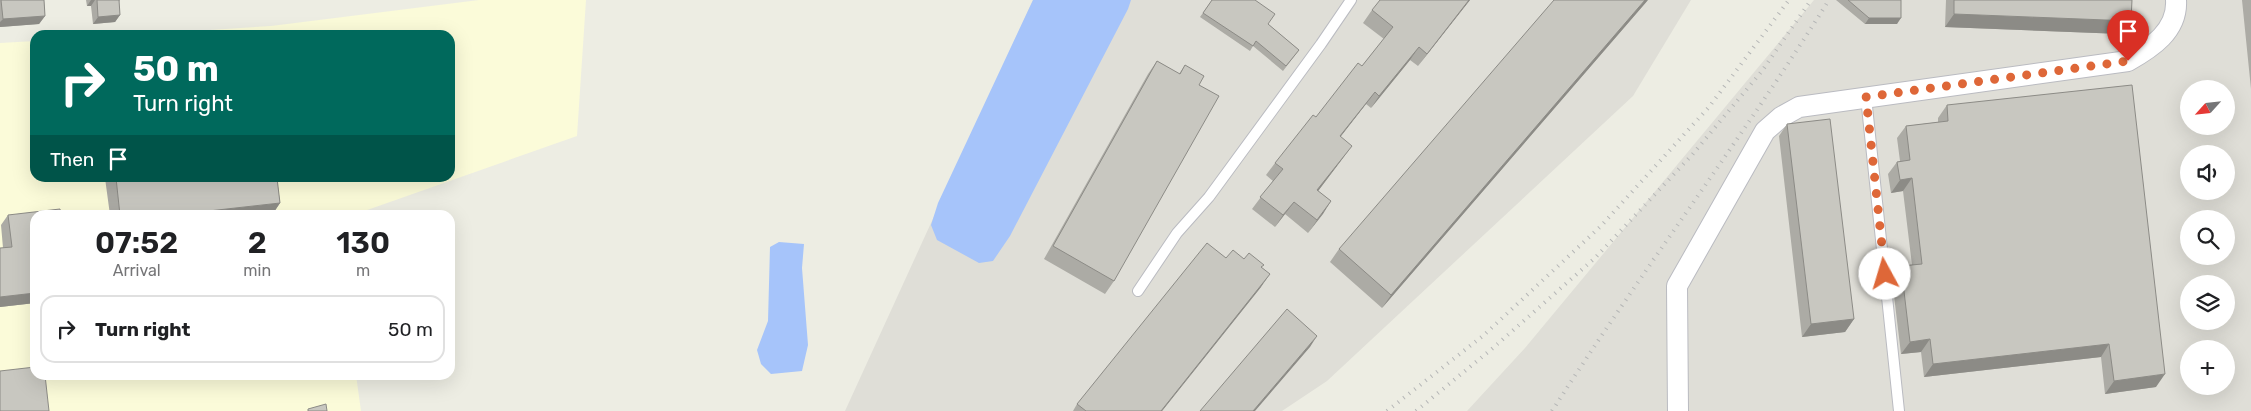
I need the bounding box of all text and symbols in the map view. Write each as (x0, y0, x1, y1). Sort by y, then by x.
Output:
pin (2107, 10, 2149, 61)
icon: arrive (2114, 17, 2142, 45)
text: 50 m (133, 48, 219, 90)
icon: right (50, 50, 115, 115)
north arrow (2180, 80, 2235, 135)
map controls (2180, 80, 2235, 395)
text: Turn right (133, 90, 233, 117)
icon: arrive (104, 145, 132, 173)
button: sound (2180, 145, 2235, 200)
text: Then (50, 148, 94, 171)
button: search (2180, 210, 2235, 265)
text: 07:52 (95, 225, 178, 261)
text: 2 (248, 225, 267, 261)
text: 130 (336, 225, 390, 261)
position arrow (1858, 247, 1910, 299)
text: Arrival (113, 261, 161, 280)
text: min (243, 261, 271, 280)
text: m (356, 261, 370, 280)
button: layers (2180, 275, 2235, 330)
icon: right (52, 315, 80, 343)
text: Turn right (95, 318, 190, 341)
text: 50 m (388, 318, 433, 341)
button: + (2180, 340, 2235, 395)

